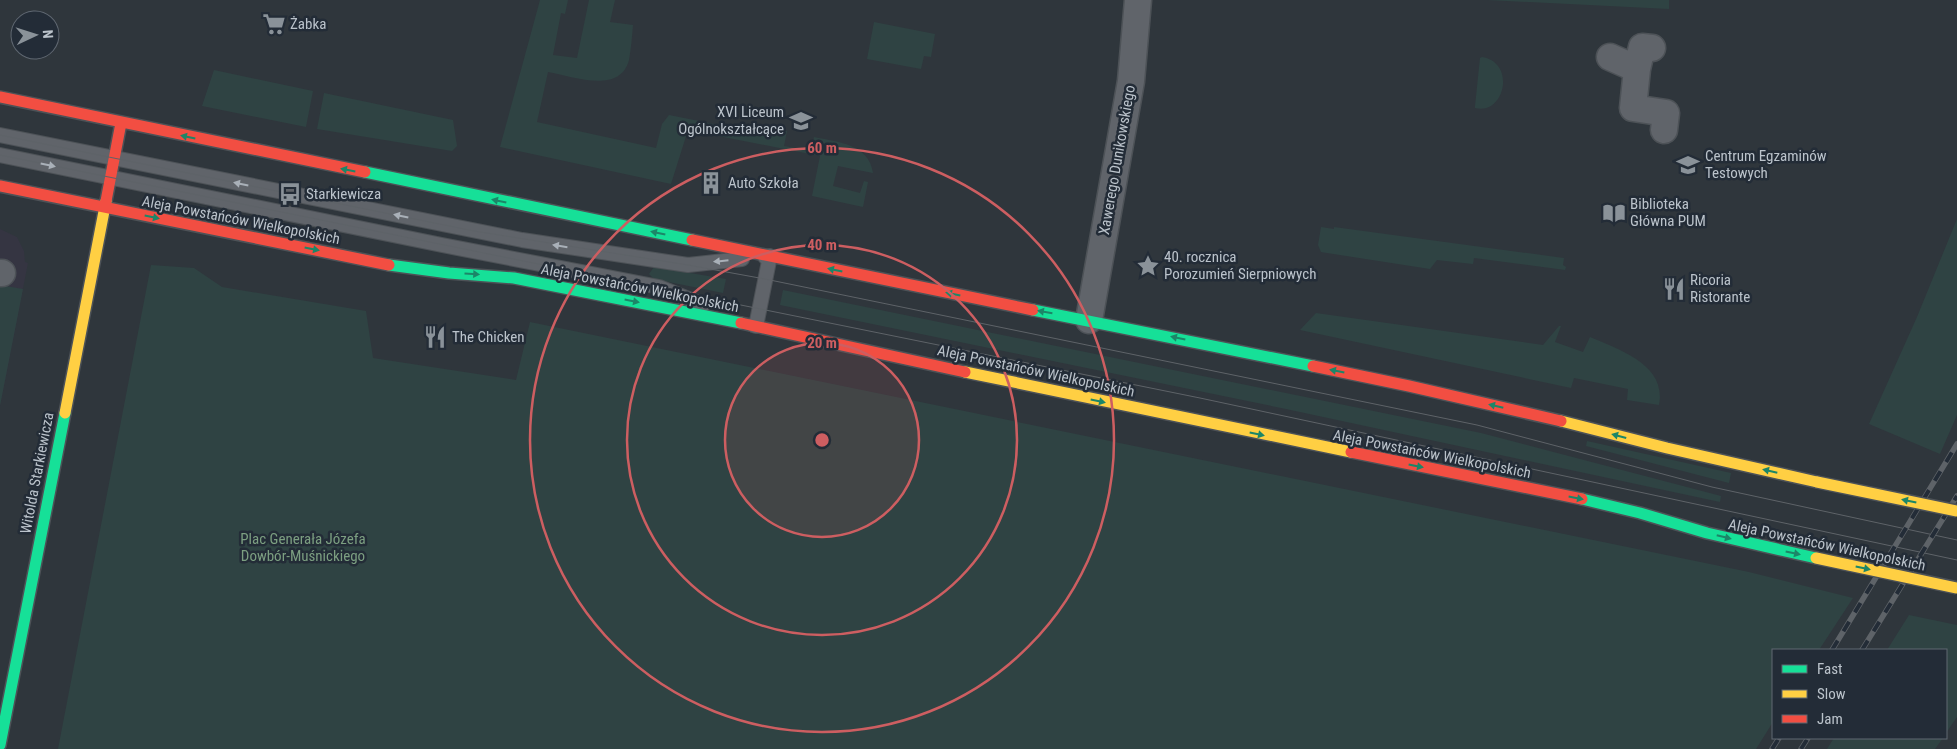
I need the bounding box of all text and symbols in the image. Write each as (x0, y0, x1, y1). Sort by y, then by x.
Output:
north arrow (10, 10, 60, 60)
supermarket icon: Żabka (261, 11, 287, 37)
place label: Żabka (290, 15, 326, 33)
text: N (40, 29, 56, 39)
street label: Xawerego Dunikowskiego (1095, 84, 1139, 236)
place label: XVI Liceum Ogólnokształcące (678, 103, 784, 138)
school or university icon: XVI Liceum Ogólnokształcące (788, 108, 814, 134)
one-way arrow (181, 133, 196, 141)
text: 60 m (807, 139, 837, 157)
place label: Centrum Egzaminów Testowych (1705, 147, 1827, 182)
school or university icon: Centrum Egzaminów Testowych (1675, 152, 1701, 178)
one-way arrow (40, 161, 55, 169)
one-way arrow (340, 166, 355, 174)
building icon: Auto Szkoła (698, 170, 724, 196)
place label: Auto Szkoła (728, 174, 799, 192)
one-way arrow (233, 179, 249, 187)
bus stop icon: Starkiewicza (277, 181, 303, 207)
place label: Starkiewicza (306, 185, 381, 203)
street label: Aleja Powstańców Wielkopolskich (141, 192, 341, 248)
place label: Biblioteka Główna PUM (1630, 195, 1706, 230)
one-way arrow (491, 196, 507, 204)
library icon: Biblioteka Główna PUM (1601, 200, 1627, 226)
one-way arrow (393, 212, 408, 220)
one-way arrow (145, 213, 160, 221)
one-way arrow (650, 229, 666, 237)
text: 40 m (807, 236, 837, 254)
one-way arrow (552, 241, 568, 249)
one-way arrow (304, 245, 319, 253)
place label: 40. rocznica Porozumień Sierpniowych (1164, 248, 1316, 283)
place icon: 40. rocznica Porozumień Sierpniowych (1135, 253, 1161, 279)
one-way arrow (713, 257, 729, 265)
street label: Aleja Powstańców Wielkopolskich (540, 260, 740, 316)
one-way arrow (826, 265, 842, 273)
one-way arrow (464, 271, 480, 279)
place label: Ricoria Ristorante (1690, 271, 1750, 306)
restaurant icon: Ricoria Ristorante (1661, 276, 1687, 302)
one-way arrow (945, 290, 961, 298)
one-way arrow (624, 298, 640, 306)
one-way arrow (1037, 308, 1052, 316)
restaurant icon: The Chicken (422, 324, 448, 350)
place label: The Chicken (452, 328, 525, 346)
text: 20 m (807, 334, 837, 352)
one-way arrow (1170, 334, 1186, 342)
street label: Aleja Powstańców Wielkopolskich (936, 341, 1136, 401)
one-way arrow (1330, 367, 1345, 375)
one-way arrow (1090, 397, 1105, 405)
one-way arrow (1489, 402, 1504, 410)
street label: Witolda Starkiewicza (16, 411, 58, 535)
street label: Aleja Powstańców Wielkopolskich (1332, 426, 1532, 482)
one-way arrow (1249, 430, 1265, 438)
centre of rings (813, 431, 831, 449)
one-way arrow (1612, 431, 1627, 439)
one-way arrow (1409, 463, 1425, 471)
one-way arrow (1761, 467, 1777, 475)
one-way arrow (1568, 494, 1583, 502)
one-way arrow (1901, 497, 1917, 505)
street label: Aleja Powstańców Wielkopolskich (1727, 515, 1927, 575)
park label: Plac Generała Józefa Dowbór-Muśnickiego (240, 530, 366, 565)
one-way arrow (1717, 533, 1732, 541)
one-way arrow (1785, 549, 1800, 557)
one-way arrow (1856, 565, 1872, 573)
legend (1772, 649, 1947, 739)
text: Fast (1817, 660, 1842, 678)
text: Slow (1817, 685, 1846, 703)
text: Jam (1817, 710, 1843, 728)

